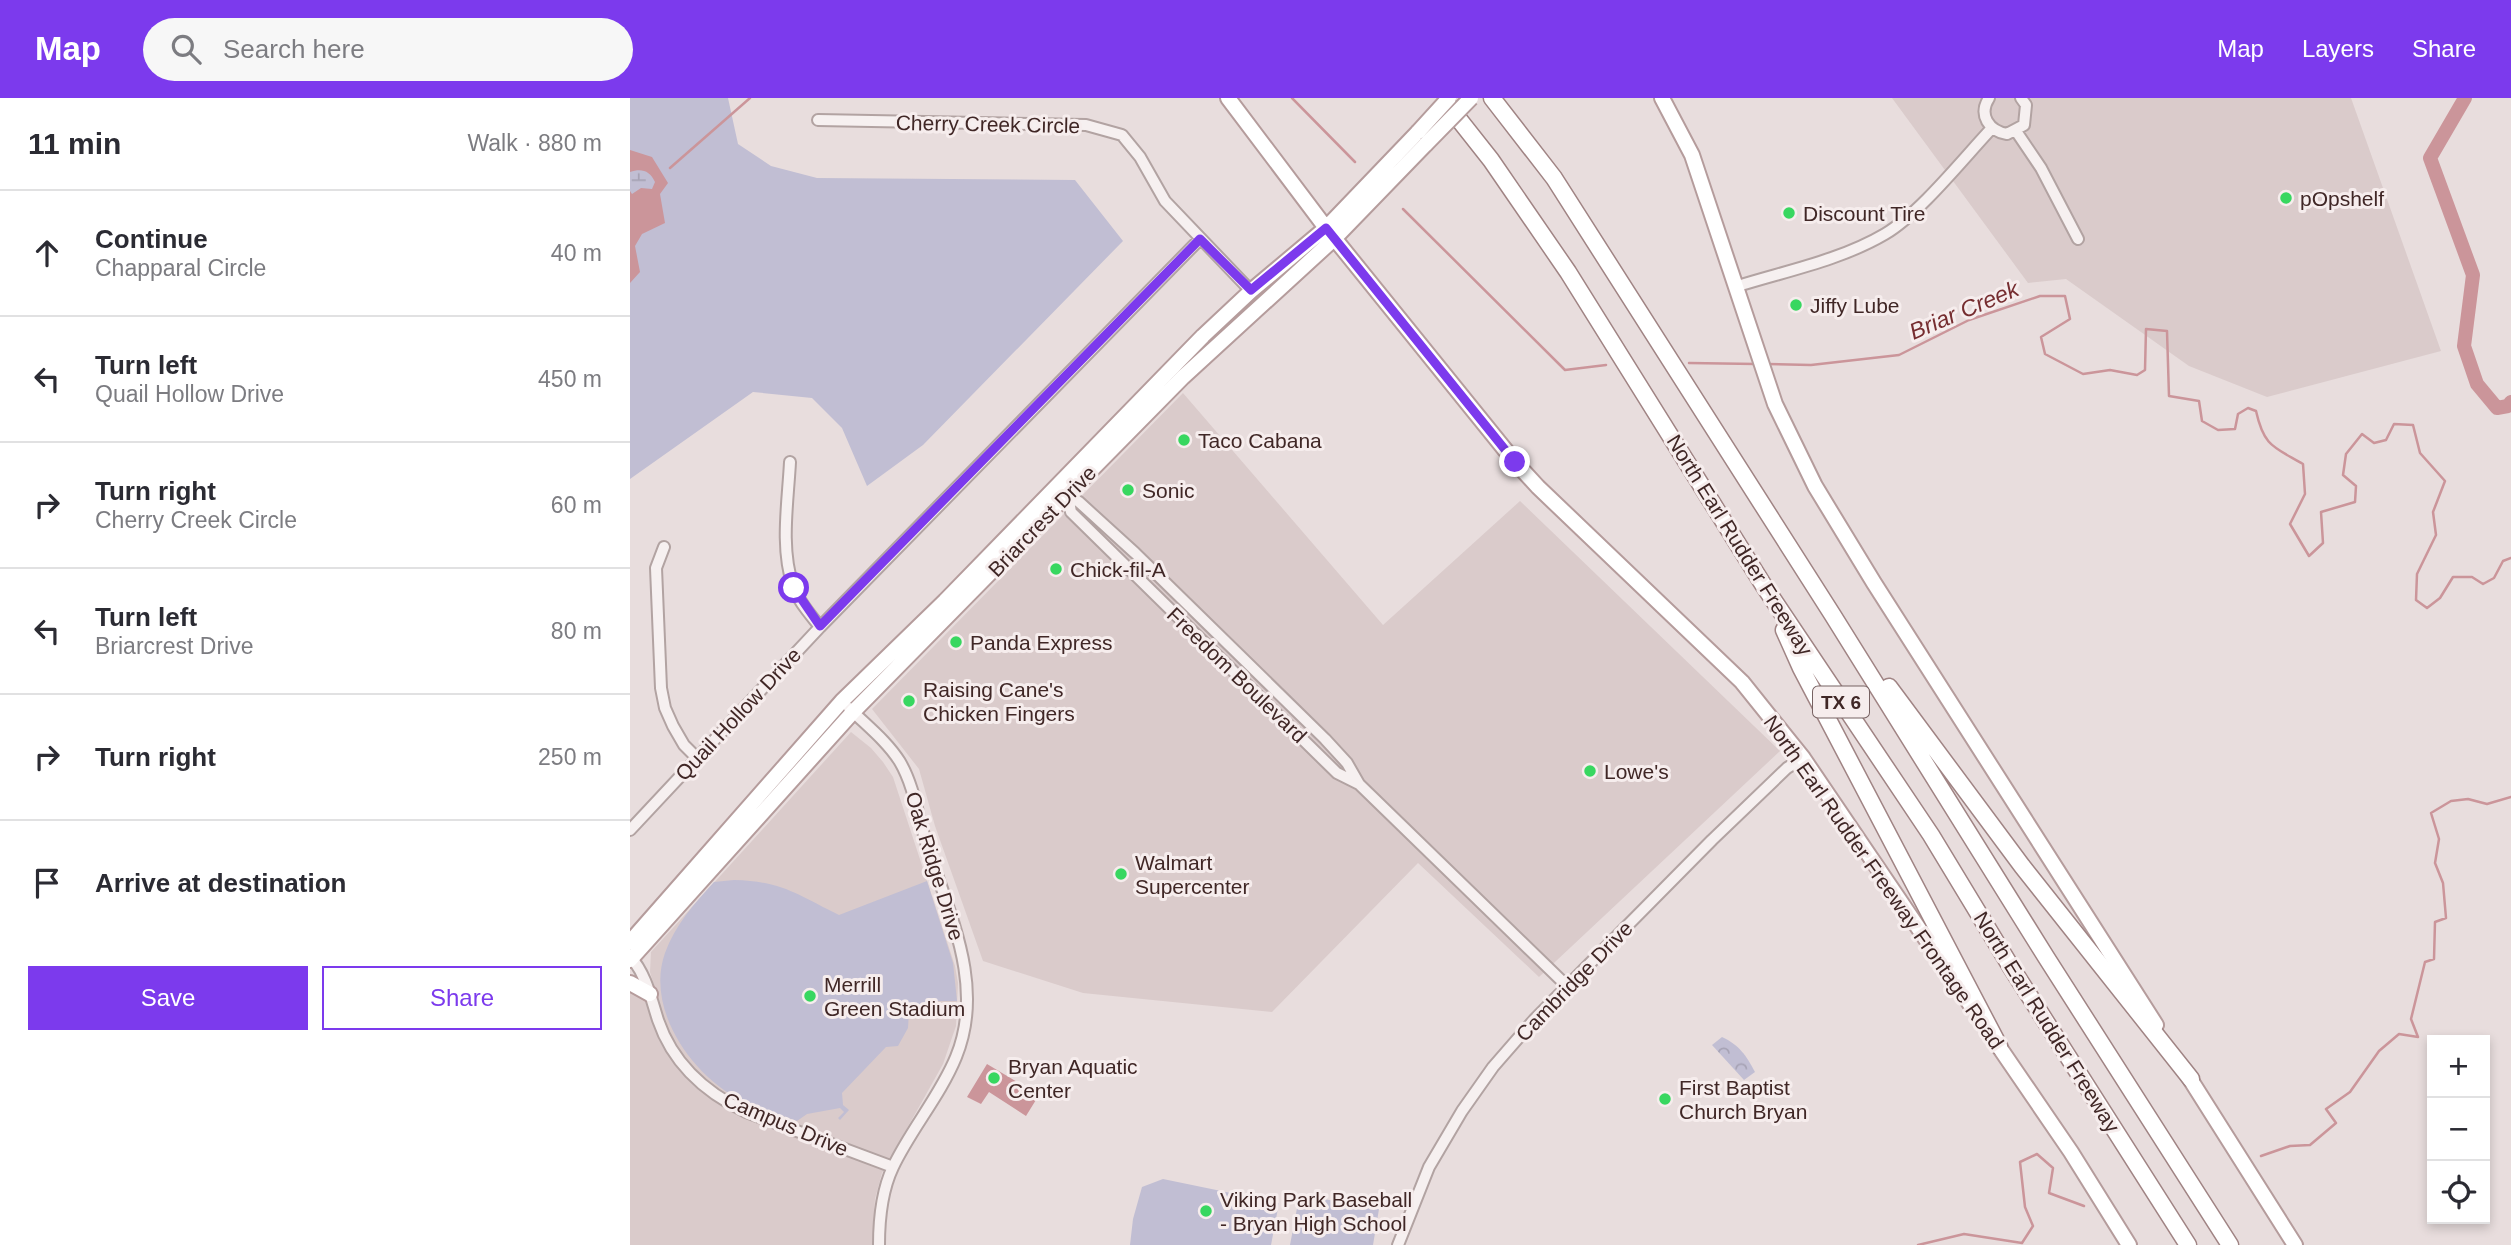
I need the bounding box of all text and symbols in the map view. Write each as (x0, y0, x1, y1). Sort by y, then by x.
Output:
search box (143, 18, 633, 81)
text: Map (35, 30, 101, 67)
icon: search (167, 30, 205, 68)
text: Search here (223, 34, 365, 64)
text: Map (2217, 35, 2264, 62)
text: Layers (2302, 35, 2374, 62)
text: Share (2412, 35, 2476, 62)
street label: Cherry Creek Circle (896, 111, 1080, 137)
text: 11 min (28, 127, 121, 160)
text: Walk · 880 m (467, 130, 602, 156)
place label: pOpshelf (2300, 187, 2384, 210)
marker: pOpshelf (2278, 190, 2294, 206)
place label: Discount Tire (1803, 202, 1926, 225)
marker: Discount Tire (1781, 205, 1797, 221)
text: Continue (95, 224, 208, 254)
icon: ahead (28, 234, 66, 272)
text: 40 m (551, 240, 602, 266)
text: Chapparal Circle (95, 255, 266, 281)
water label: Briar Creek (1905, 275, 2024, 345)
place label: Jiffy Lube (1810, 294, 1900, 317)
marker: Jiffy Lube (1788, 297, 1804, 313)
text: Turn left (95, 350, 197, 380)
icon: left (28, 360, 66, 398)
text: 450 m (538, 366, 602, 392)
text: Quail Hollow Drive (95, 381, 284, 407)
place label: Taco Cabana (1198, 429, 1322, 452)
street label: North Earl Rudder Freeway (1663, 431, 1818, 660)
marker: Taco Cabana (1176, 432, 1192, 448)
route end (1499, 446, 1530, 477)
street label: Briarcrest Drive (983, 461, 1101, 581)
text: Turn right (95, 476, 216, 506)
place label: Sonic (1142, 479, 1195, 502)
marker: Sonic (1120, 482, 1136, 498)
icon: right (28, 486, 66, 524)
text: 60 m (551, 492, 602, 518)
text: Cherry Creek Circle (95, 507, 297, 533)
place label: Chick-fil-A (1070, 558, 1166, 581)
marker: Chick-fil-A (1048, 561, 1064, 577)
route start (778, 572, 809, 603)
text: Turn left (95, 602, 197, 632)
street label: Freedom Boulevard (1163, 603, 1311, 747)
icon: left (28, 612, 66, 650)
text: 80 m (551, 618, 602, 644)
place label: Panda Express (970, 631, 1112, 654)
text: Briarcrest Drive (95, 633, 253, 659)
marker: Panda Express (948, 634, 964, 650)
street label: Quail Hollow Drive (671, 643, 805, 785)
place label: Raising Cane's Chicken Fingers (923, 678, 1075, 725)
road number: TX 6 (1813, 687, 1869, 718)
marker: Raising Cane's Chicken Fingers (901, 693, 917, 709)
street label: North Earl Rudder Freeway Frontage Road (1759, 711, 2009, 1053)
icon: right (28, 738, 66, 776)
text: Turn right (95, 742, 216, 772)
text: 250 m (538, 744, 602, 770)
place label: Lowe's (1604, 760, 1669, 783)
marker: Lowe's (1582, 763, 1598, 779)
street label: Oak Ridge Drive (901, 789, 969, 943)
place label: Walmart Supercenter (1135, 851, 1249, 898)
icon: arrive (28, 864, 66, 902)
marker: Walmart Supercenter (1113, 866, 1129, 882)
text: Arrive at destination (95, 868, 346, 898)
street label: North Earl Rudder Freeway (1970, 908, 2125, 1137)
street label: Cambridge Drive (1511, 916, 1637, 1046)
button: Save (28, 966, 308, 1030)
button: Share (322, 966, 602, 1030)
place label: Merrill Green Stadium (824, 973, 965, 1020)
marker: Merrill Green Stadium (802, 988, 818, 1004)
map controls (2427, 1035, 2490, 1224)
button: + (2427, 1035, 2490, 1098)
place label: Bryan Aquatic Center (1008, 1055, 1138, 1102)
marker: Bryan Aquatic Center (986, 1070, 1002, 1086)
place label: First Baptist Church Bryan (1679, 1076, 1807, 1123)
street label: Campus Drive (720, 1087, 852, 1161)
marker: First Baptist Church Bryan (1657, 1091, 1673, 1107)
button: − (2427, 1098, 2490, 1161)
button: locate (2427, 1161, 2490, 1224)
place label: Viking Park Baseball - Bryan High School (1220, 1188, 1412, 1235)
marker: Viking Park Baseball - Bryan High School (1198, 1203, 1214, 1219)

